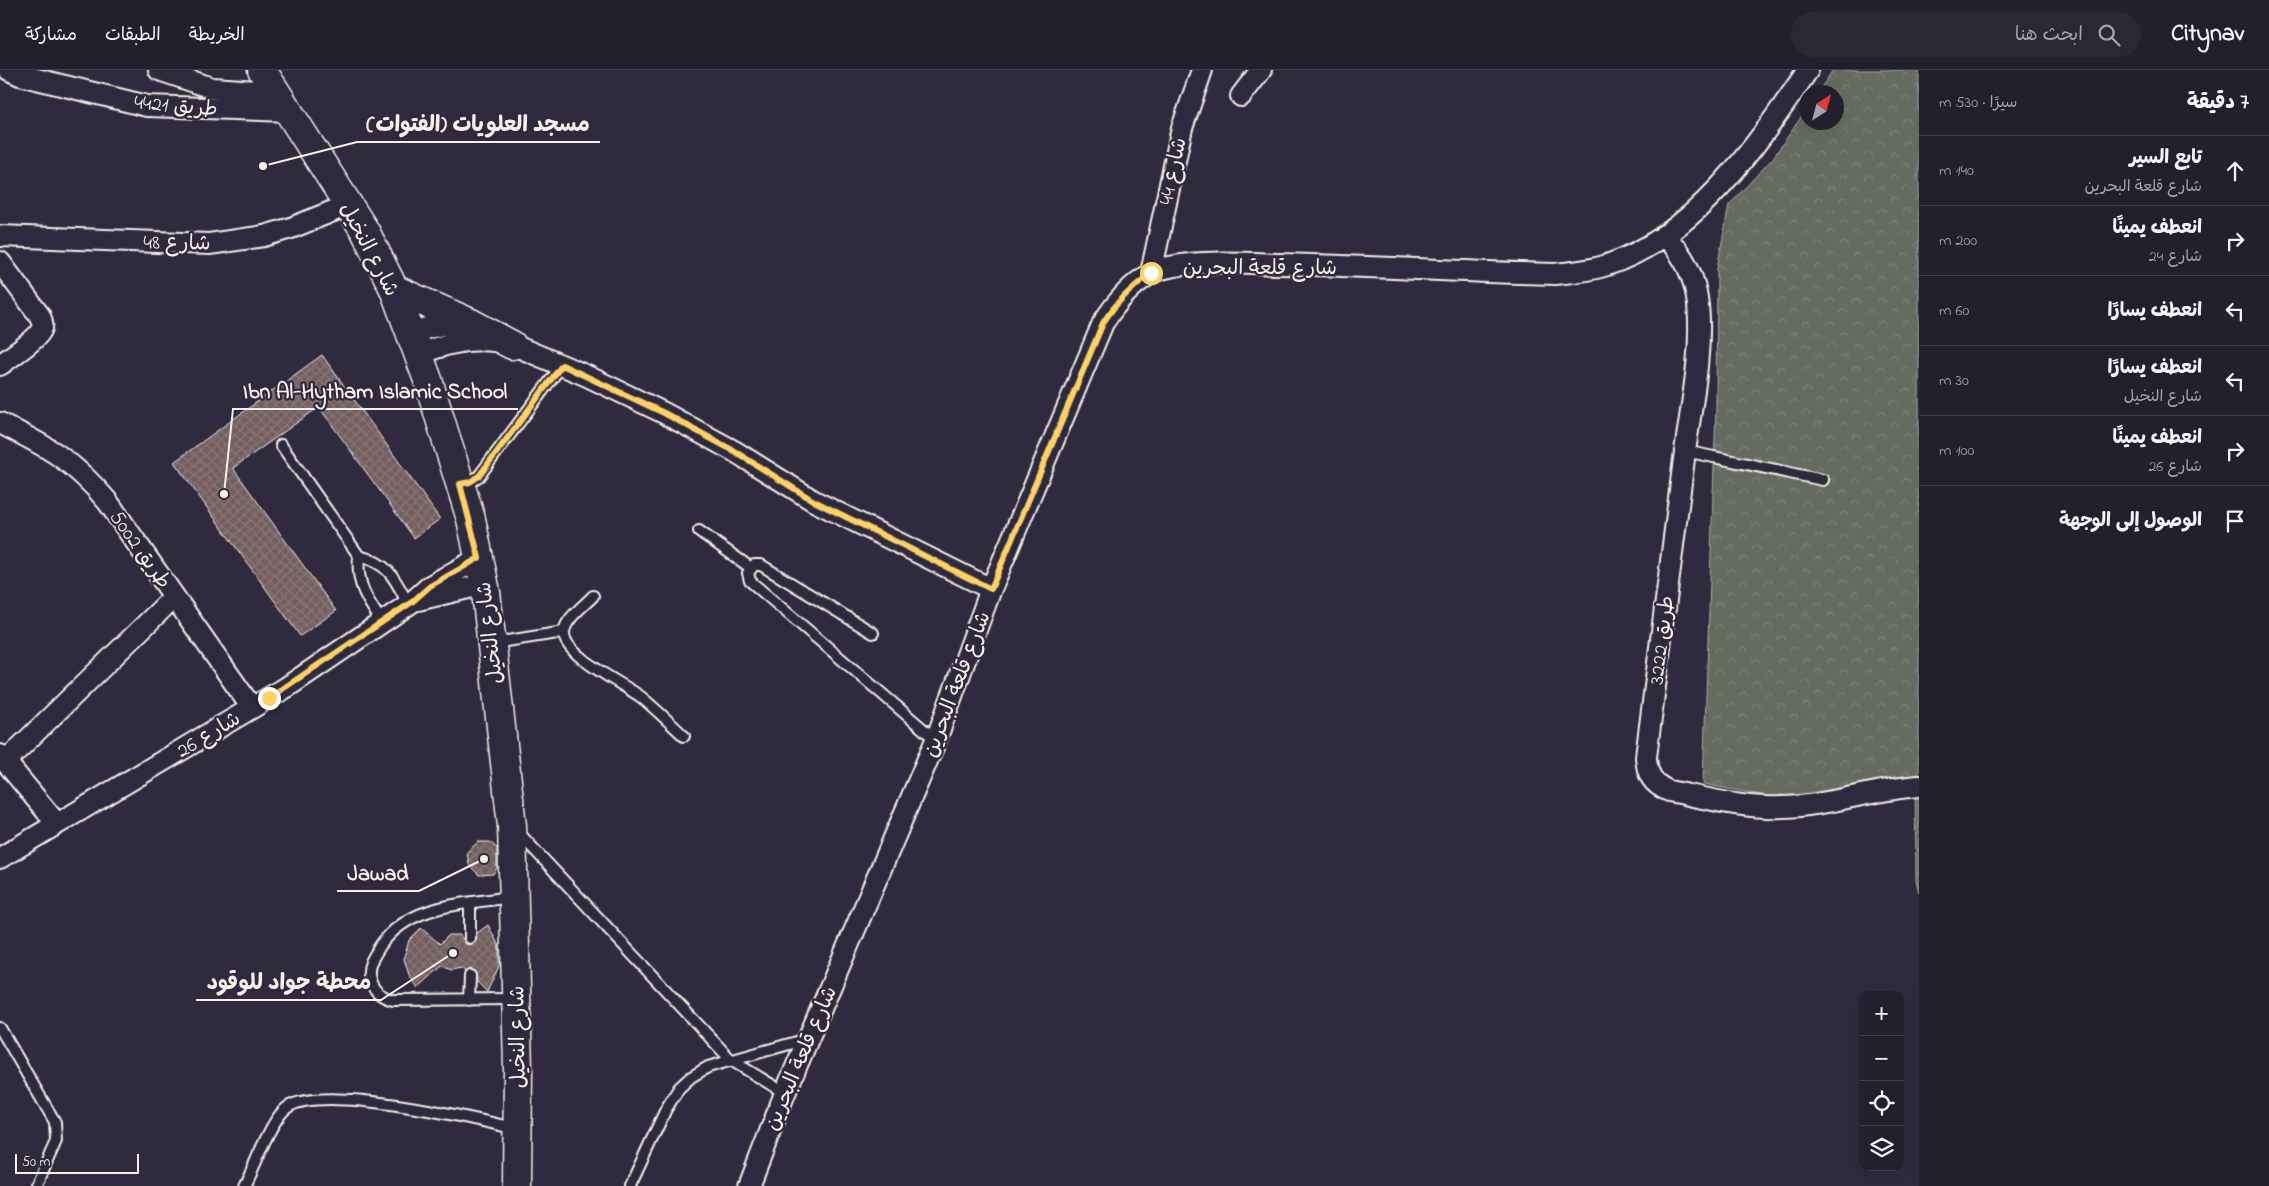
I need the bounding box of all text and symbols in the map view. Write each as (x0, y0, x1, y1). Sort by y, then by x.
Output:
search box (1791, 12, 2141, 57)
text: Citynav (2171, 17, 2244, 52)
icon: search (2095, 21, 2123, 49)
text: ابحث هنا (2015, 22, 2083, 49)
text: مشاركة (25, 23, 77, 49)
text: الطبقات (105, 23, 161, 49)
text: الخريطة (189, 23, 245, 49)
north arrow (1799, 85, 1844, 130)
street label: طريق 4421 (133, 88, 219, 126)
text: 7 دقيقة (2187, 88, 2249, 118)
text: سيرًا · 530 m (1939, 91, 2017, 115)
callout: مسجد العلويات (الفتوات) (357, 105, 600, 142)
text: مسجد العلويات (الفتوات) (366, 110, 590, 142)
street label: شارع 44 (1152, 135, 1196, 208)
text: تابع السير (2130, 145, 2202, 172)
icon: ahead (2221, 157, 2249, 185)
text: 140 m (1939, 159, 1974, 183)
text: شارع قلعة البحرين (2084, 175, 2202, 199)
street label: شارع النخيل (331, 197, 406, 302)
text: انعطف يمينًا (2112, 215, 2202, 242)
icon: right (2221, 227, 2249, 255)
street label: شارع 48 (143, 228, 211, 260)
text: 200 m (1939, 229, 1977, 253)
text: شارع 24 (2149, 245, 2202, 269)
street label: شارع قلعة البحرين (1183, 254, 1337, 284)
route start (1140, 262, 1163, 285)
icon: left (2221, 297, 2249, 325)
text: انعطف يسارًا (2107, 298, 2202, 325)
text: 60 m (1939, 299, 1969, 323)
text: انعطف يسارًا (2107, 355, 2202, 382)
icon: left (2221, 367, 2249, 395)
text: 30 m (1939, 369, 1969, 393)
callout: Ibn Al-Hytham Islamic School (233, 372, 518, 409)
text: Ibn Al-Hytham Islamic School (243, 377, 508, 410)
text: شارع النخيل (2124, 385, 2202, 409)
text: انعطف يمينًا (2112, 425, 2202, 452)
icon: right (2221, 437, 2249, 465)
text: 100 m (1939, 439, 1974, 463)
text: شارع 26 (2148, 455, 2202, 479)
street label: طريق 5002 (101, 505, 177, 596)
icon: arrive (2221, 507, 2249, 535)
text: الوصول إلى الوجهة (2059, 508, 2202, 535)
street label: شارع النخيل (470, 580, 512, 686)
street label: طريق 3222 (1643, 594, 1683, 686)
street label: شارع قلعة البحرين (916, 607, 1000, 762)
route end (258, 687, 281, 710)
street label: شارع 26 (171, 705, 247, 767)
callout: Jawad (337, 854, 419, 891)
text: Jawad (347, 859, 409, 891)
callout: محطة جواد للوقود (196, 963, 381, 1000)
text: محطة جواد للوقود (207, 968, 371, 1000)
street label: شارع قلعة البحرين (758, 982, 846, 1136)
street label: شارع النخيل (503, 985, 535, 1089)
map controls (1859, 991, 1904, 1171)
button: + (1859, 991, 1904, 1036)
button: − (1859, 1036, 1904, 1081)
button: locate (1859, 1081, 1904, 1126)
button: layers (1859, 1126, 1904, 1171)
scale bar (15, 1151, 139, 1174)
text: 50 m (22, 1152, 50, 1173)

